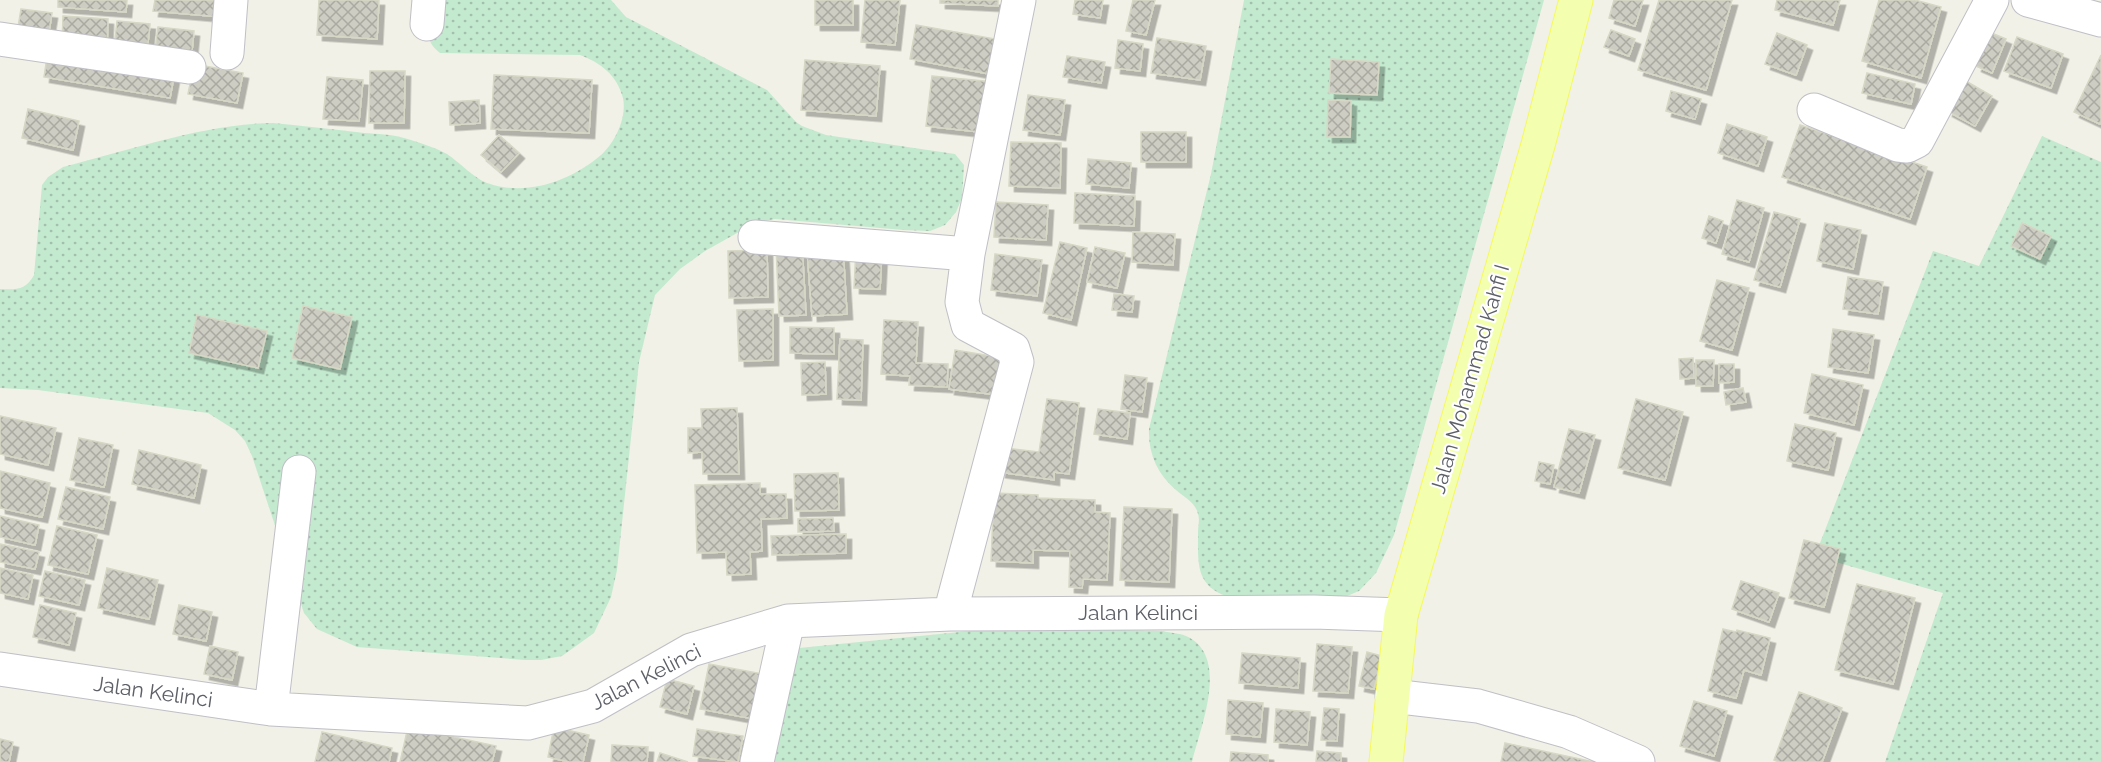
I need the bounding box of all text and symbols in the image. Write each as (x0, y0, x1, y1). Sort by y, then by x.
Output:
street label: Jalan Mohammad Kahfi I (1425, 261, 1514, 496)
street label: Jalan Kelinci (1078, 600, 1198, 625)
street label: Jalan Kelinci (587, 638, 705, 715)
street label: Jalan Kelinci (92, 671, 214, 712)

